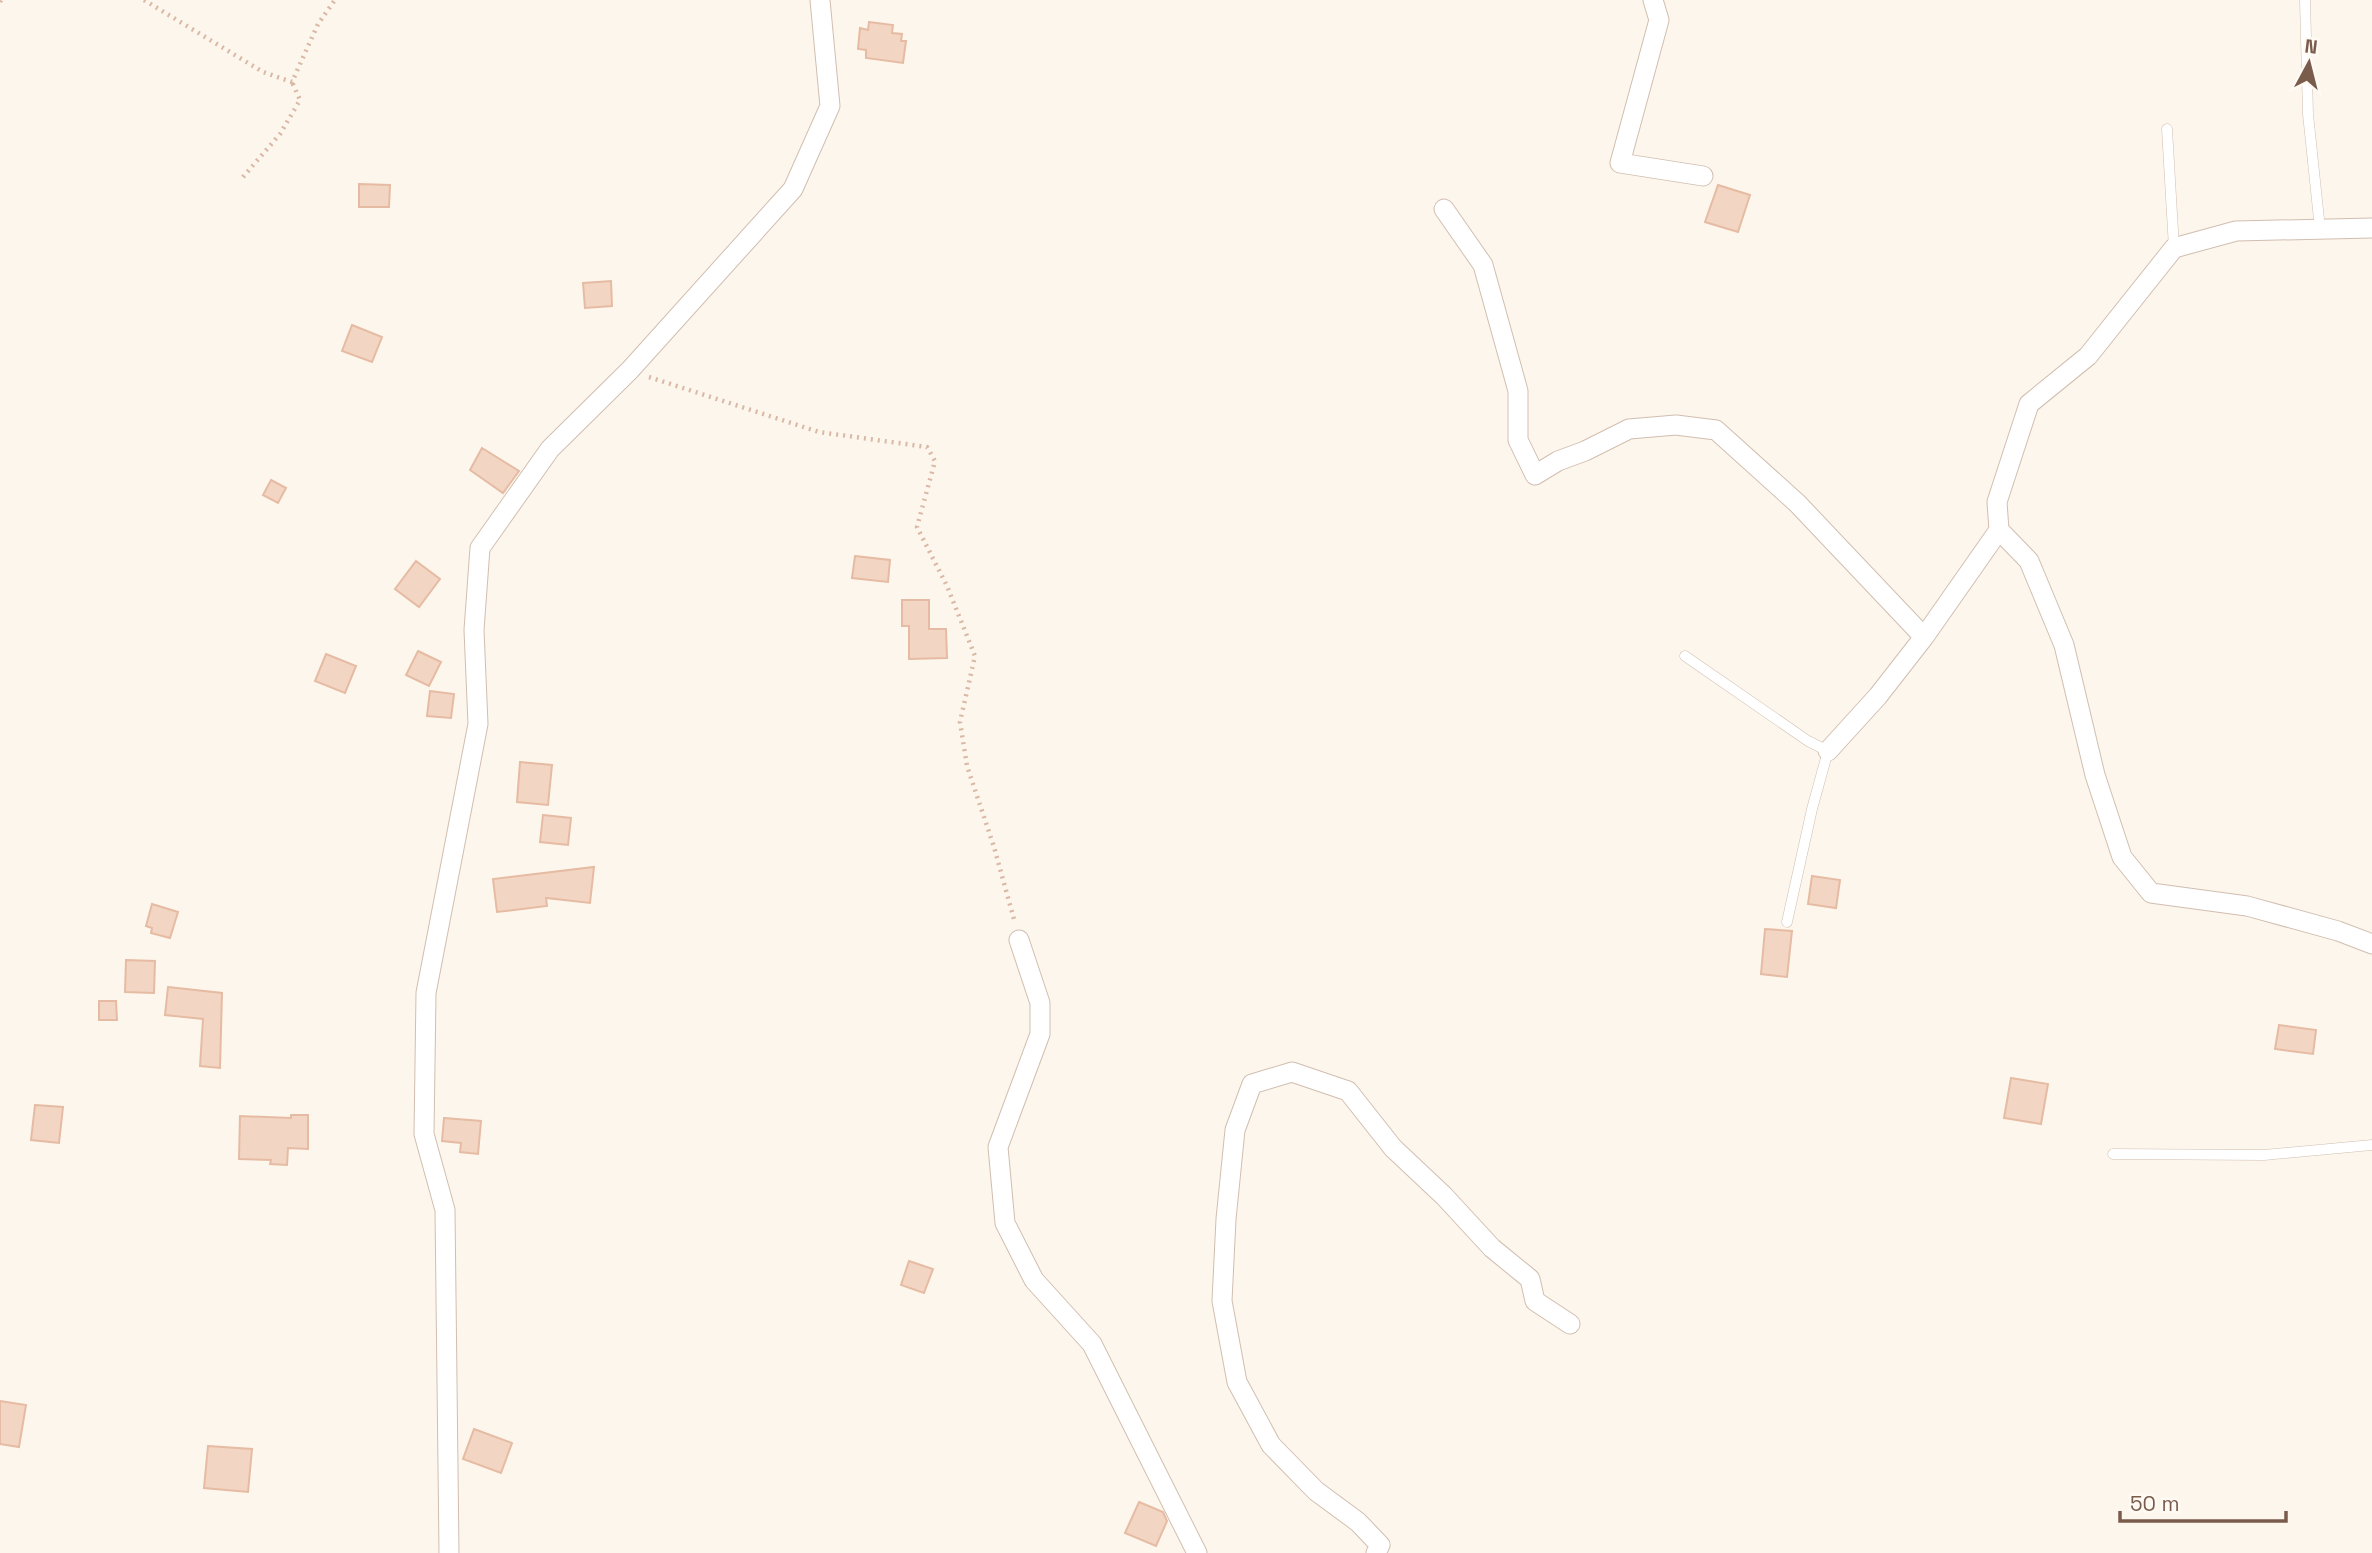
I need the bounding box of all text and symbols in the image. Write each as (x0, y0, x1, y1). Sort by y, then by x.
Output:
north arrow (2274, 28, 2344, 98)
text: N (2303, 33, 2319, 60)
scale bar (2120, 1480, 2286, 1524)
text: 50 m (2130, 1490, 2180, 1517)

